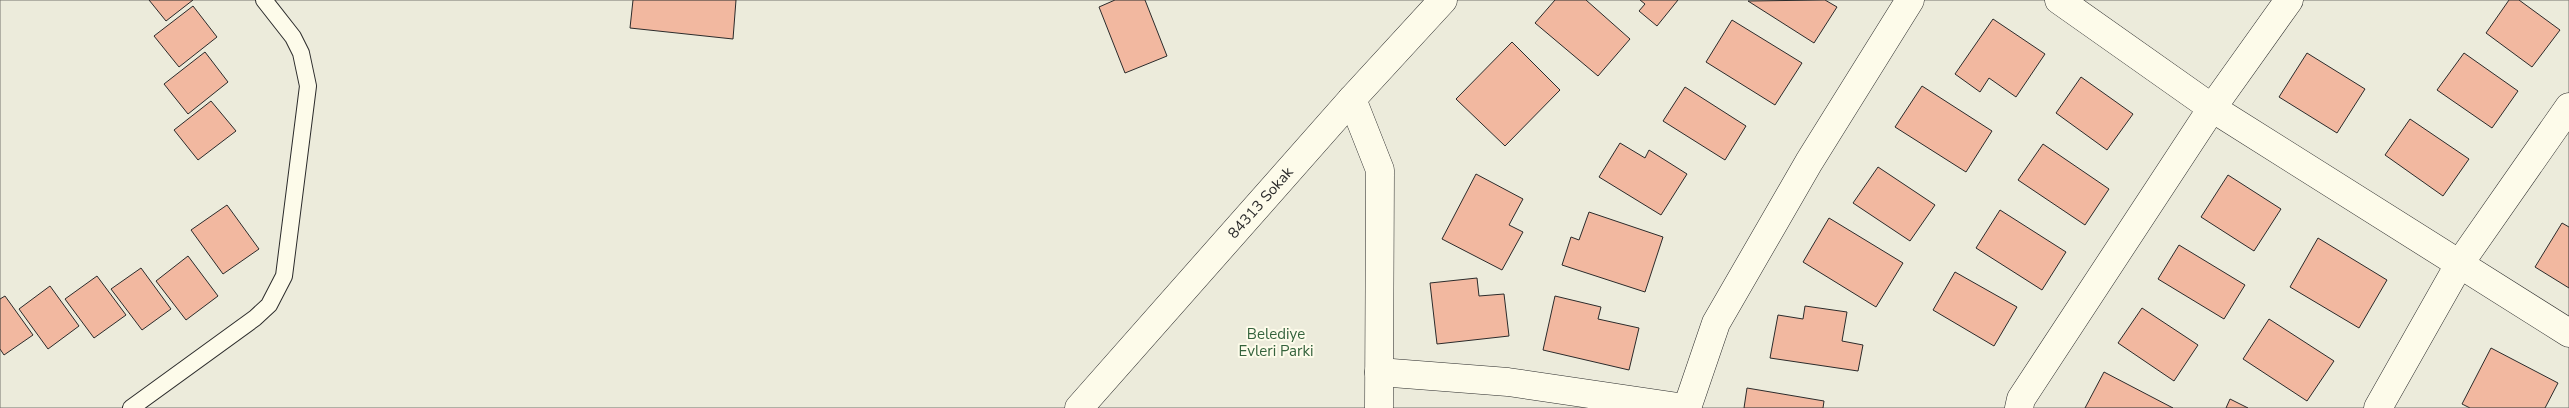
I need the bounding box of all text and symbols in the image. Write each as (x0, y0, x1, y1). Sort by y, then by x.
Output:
street label: 84313 Sokak (1223, 162, 1298, 243)
park label: Belediye Evleri Parki (1239, 324, 1313, 361)

